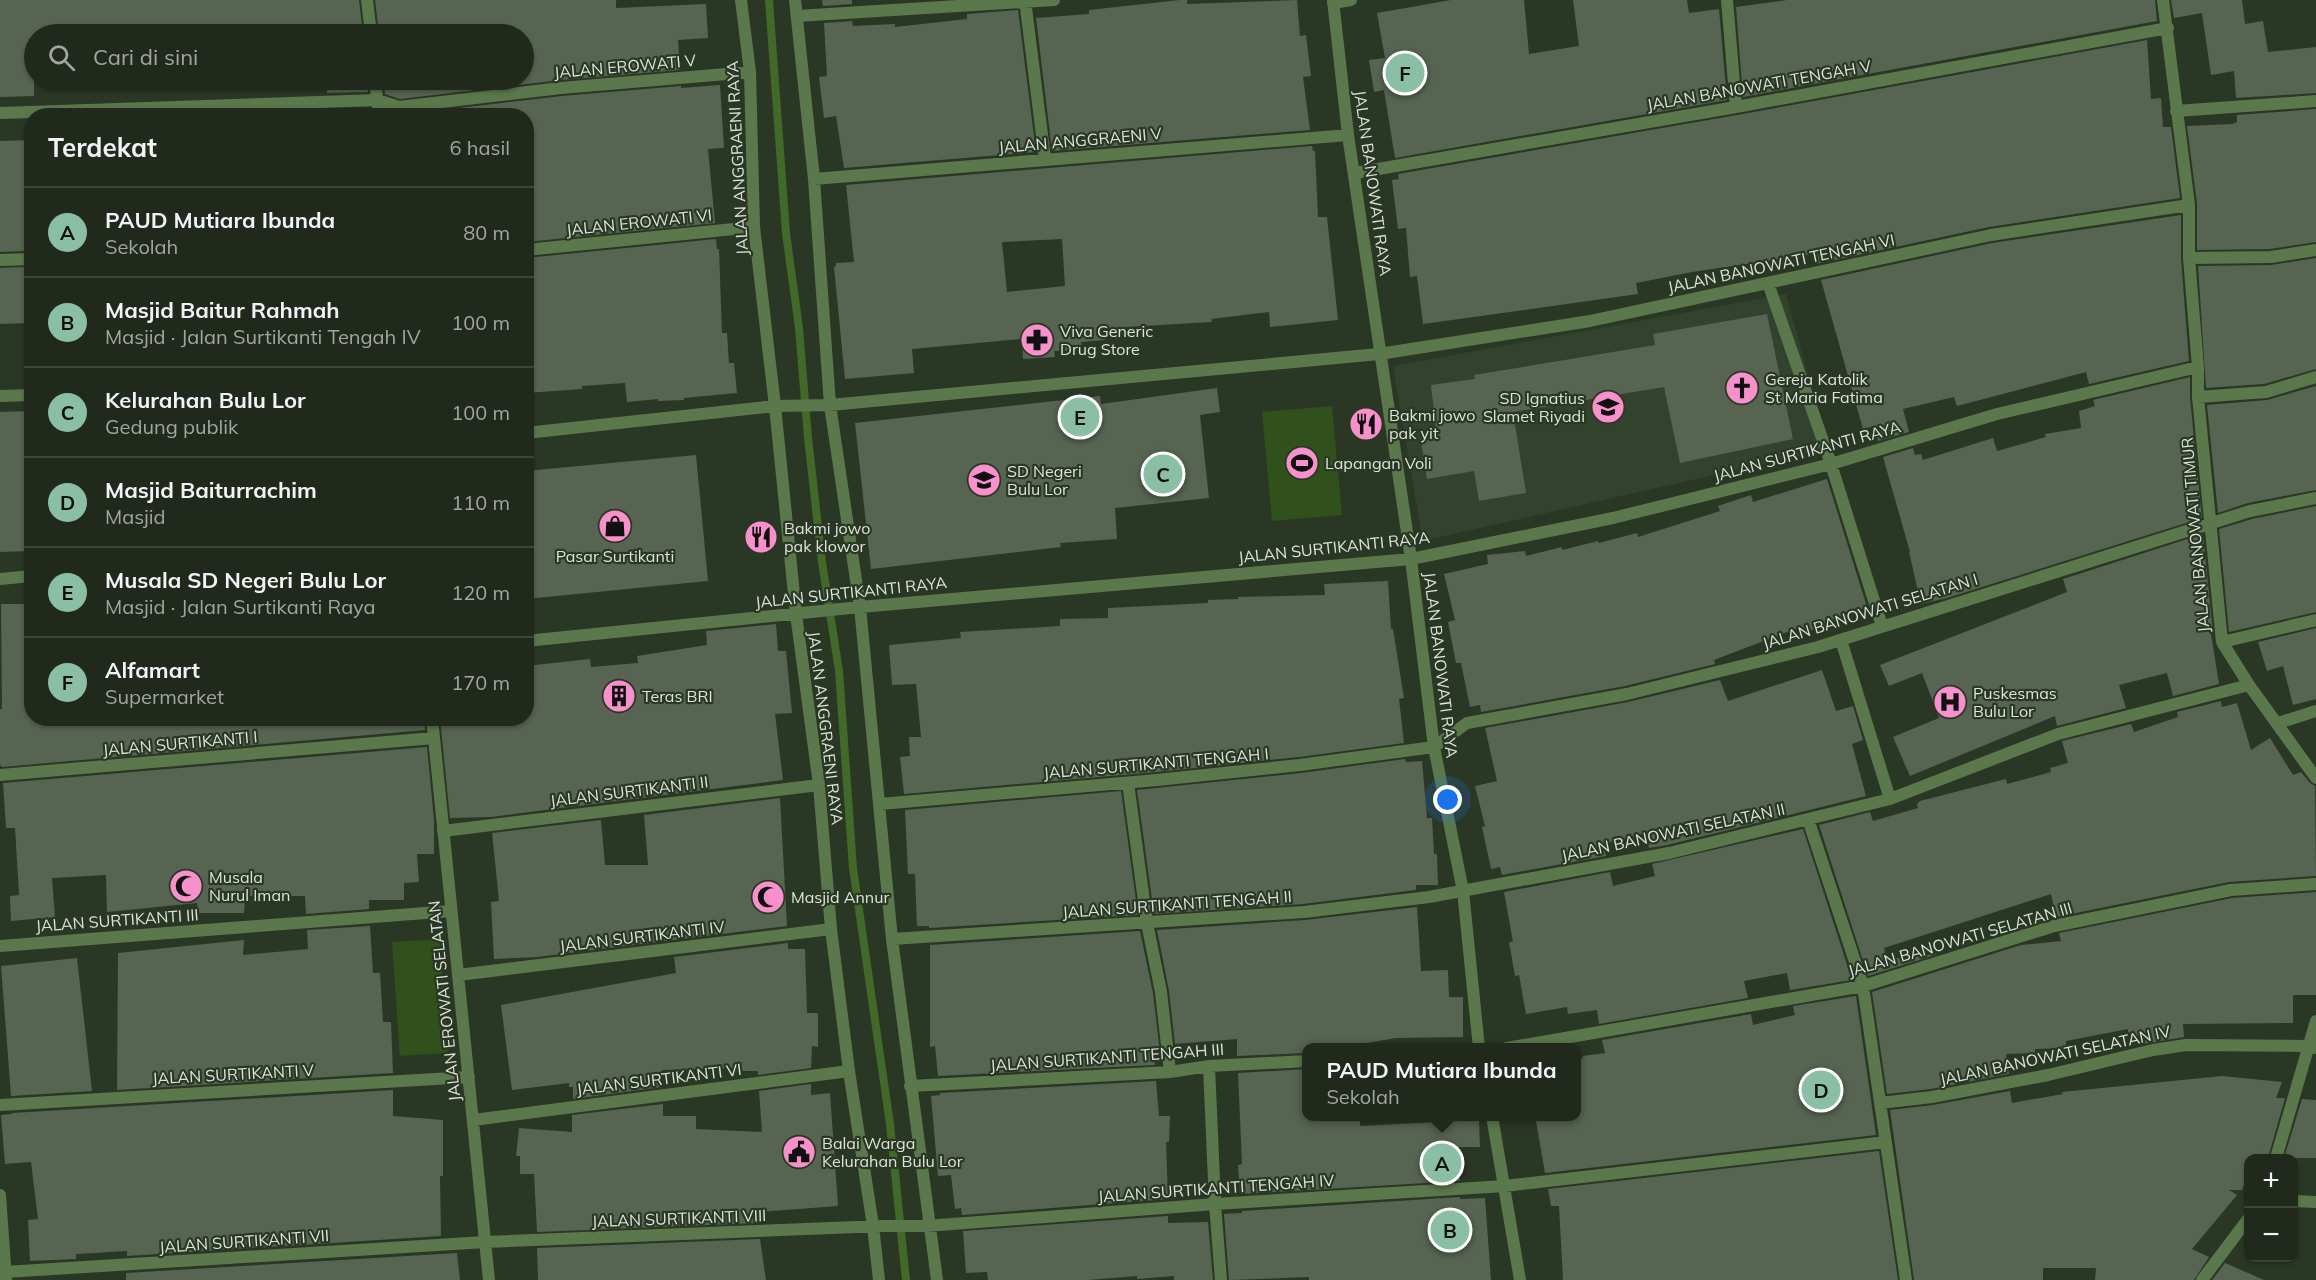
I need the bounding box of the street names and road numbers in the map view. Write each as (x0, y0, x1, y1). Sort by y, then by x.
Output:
street label: JALAN EROWATI V (553, 50, 698, 82)
street label: JALAN BANOWATI TENGAH V (1645, 55, 1874, 115)
street label: JALAN ANGGRAENI RAYA (722, 60, 752, 256)
street label: JALAN BANOWATI RAYA (1350, 89, 1396, 277)
street label: JALAN ANGGRAENI V (997, 123, 1163, 157)
street label: JALAN EROWATI VI (565, 204, 713, 240)
street label: JALAN BANOWATI TENGAH VI (1666, 229, 1896, 297)
street label: JALAN SURTIKANTI RAYA (1711, 416, 1903, 486)
street label: JALAN BANOWATI TIMUR (2177, 437, 2213, 633)
street label: JALAN SURTIKANTI RAYA (1237, 527, 1431, 567)
street label: JALAN BANOWATI SELATAN I (1760, 569, 1980, 653)
street label: JALAN BANOWATI RAYA (1420, 571, 1462, 759)
street label: JALAN SURTIKANTI RAYA (754, 572, 948, 612)
street label: JALAN ANGGRAENI RAYA (804, 630, 848, 826)
street label: JALAN SURTIKANTI I (102, 726, 258, 760)
street label: JALAN SURTIKANTI TENGAH I (1043, 743, 1269, 783)
street label: JALAN SURTIKANTI II (549, 771, 709, 811)
street label: JALAN BANOWATI SELATAN II (1559, 798, 1787, 866)
street label: JALAN SURTIKANTI TENGAH II (1062, 886, 1292, 922)
street label: JALAN BANOWATI SELATAN III (1846, 897, 2074, 981)
street label: JALAN EROWATI SELATAN (424, 900, 464, 1102)
street label: JALAN SURTIKANTI III (35, 904, 199, 936)
street label: JALAN SURTIKANTI IV (558, 916, 727, 956)
street label: JALAN BANOWATI SELATAN IV (1938, 1021, 2173, 1089)
street label: JALAN SURTIKANTI TENGAH III (989, 1039, 1225, 1075)
street label: JALAN SURTIKANTI VI (575, 1059, 743, 1099)
street label: JALAN SURTIKANTI V (152, 1060, 315, 1088)
street label: JALAN SURTIKANTI TENGAH IV (1097, 1170, 1336, 1206)
street label: JALAN SURTIKANTI VIII (591, 1205, 767, 1231)
street label: JALAN SURTIKANTI VII (158, 1225, 330, 1257)

